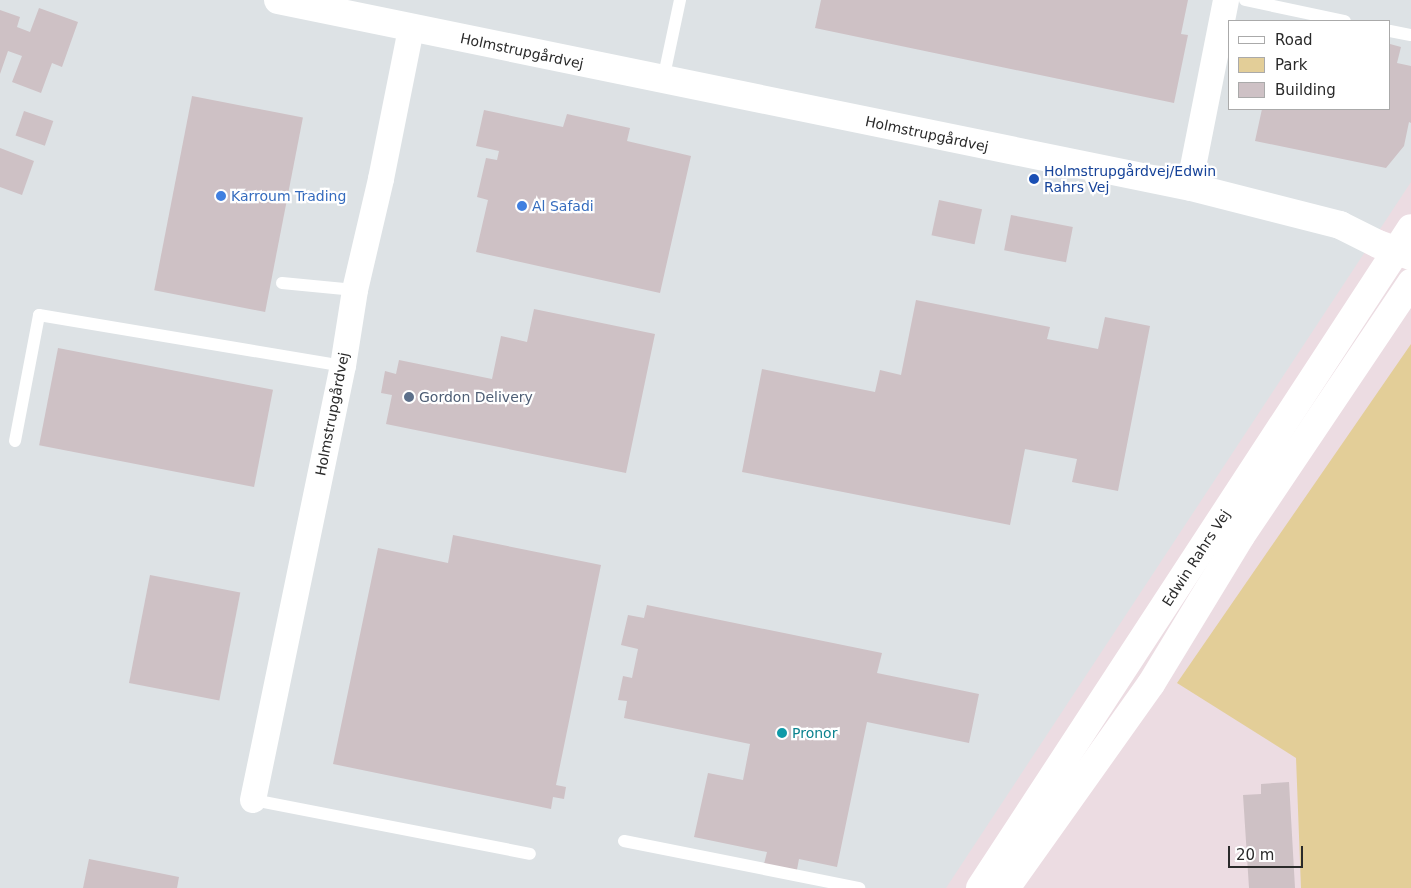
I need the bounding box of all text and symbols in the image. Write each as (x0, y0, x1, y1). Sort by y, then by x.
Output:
legend (1228, 20, 1391, 110)
street label: Holmstrupgårdvej (459, 30, 585, 72)
text: Road (1275, 31, 1313, 49)
text: Park (1275, 56, 1307, 74)
text: Building (1275, 81, 1336, 99)
street label: Holmstrupgårdvej (864, 113, 990, 155)
place label: Holmstrupgårdvej/Edwin Rahrs Vej (1044, 163, 1216, 196)
marker: Holmstrupgårdvej/Edwin Rahrs Vej (1028, 173, 1040, 185)
place label: Karroum Trading (231, 188, 346, 204)
marker: Karroum Trading (215, 190, 227, 202)
place label: Al Safadi (532, 198, 594, 214)
marker: Al Safadi (516, 200, 528, 212)
street label: Holmstrupgårdvej (312, 351, 352, 477)
place label: Gordon Delivery (419, 389, 533, 405)
marker: Gordon Delivery (403, 391, 415, 403)
street label: Edwin Rahrs Vej (1159, 507, 1233, 609)
place label: Pronor (792, 725, 837, 741)
marker: Pronor (776, 727, 788, 739)
scale bar (1231, 836, 1306, 868)
text: 20 m (1236, 846, 1274, 864)

